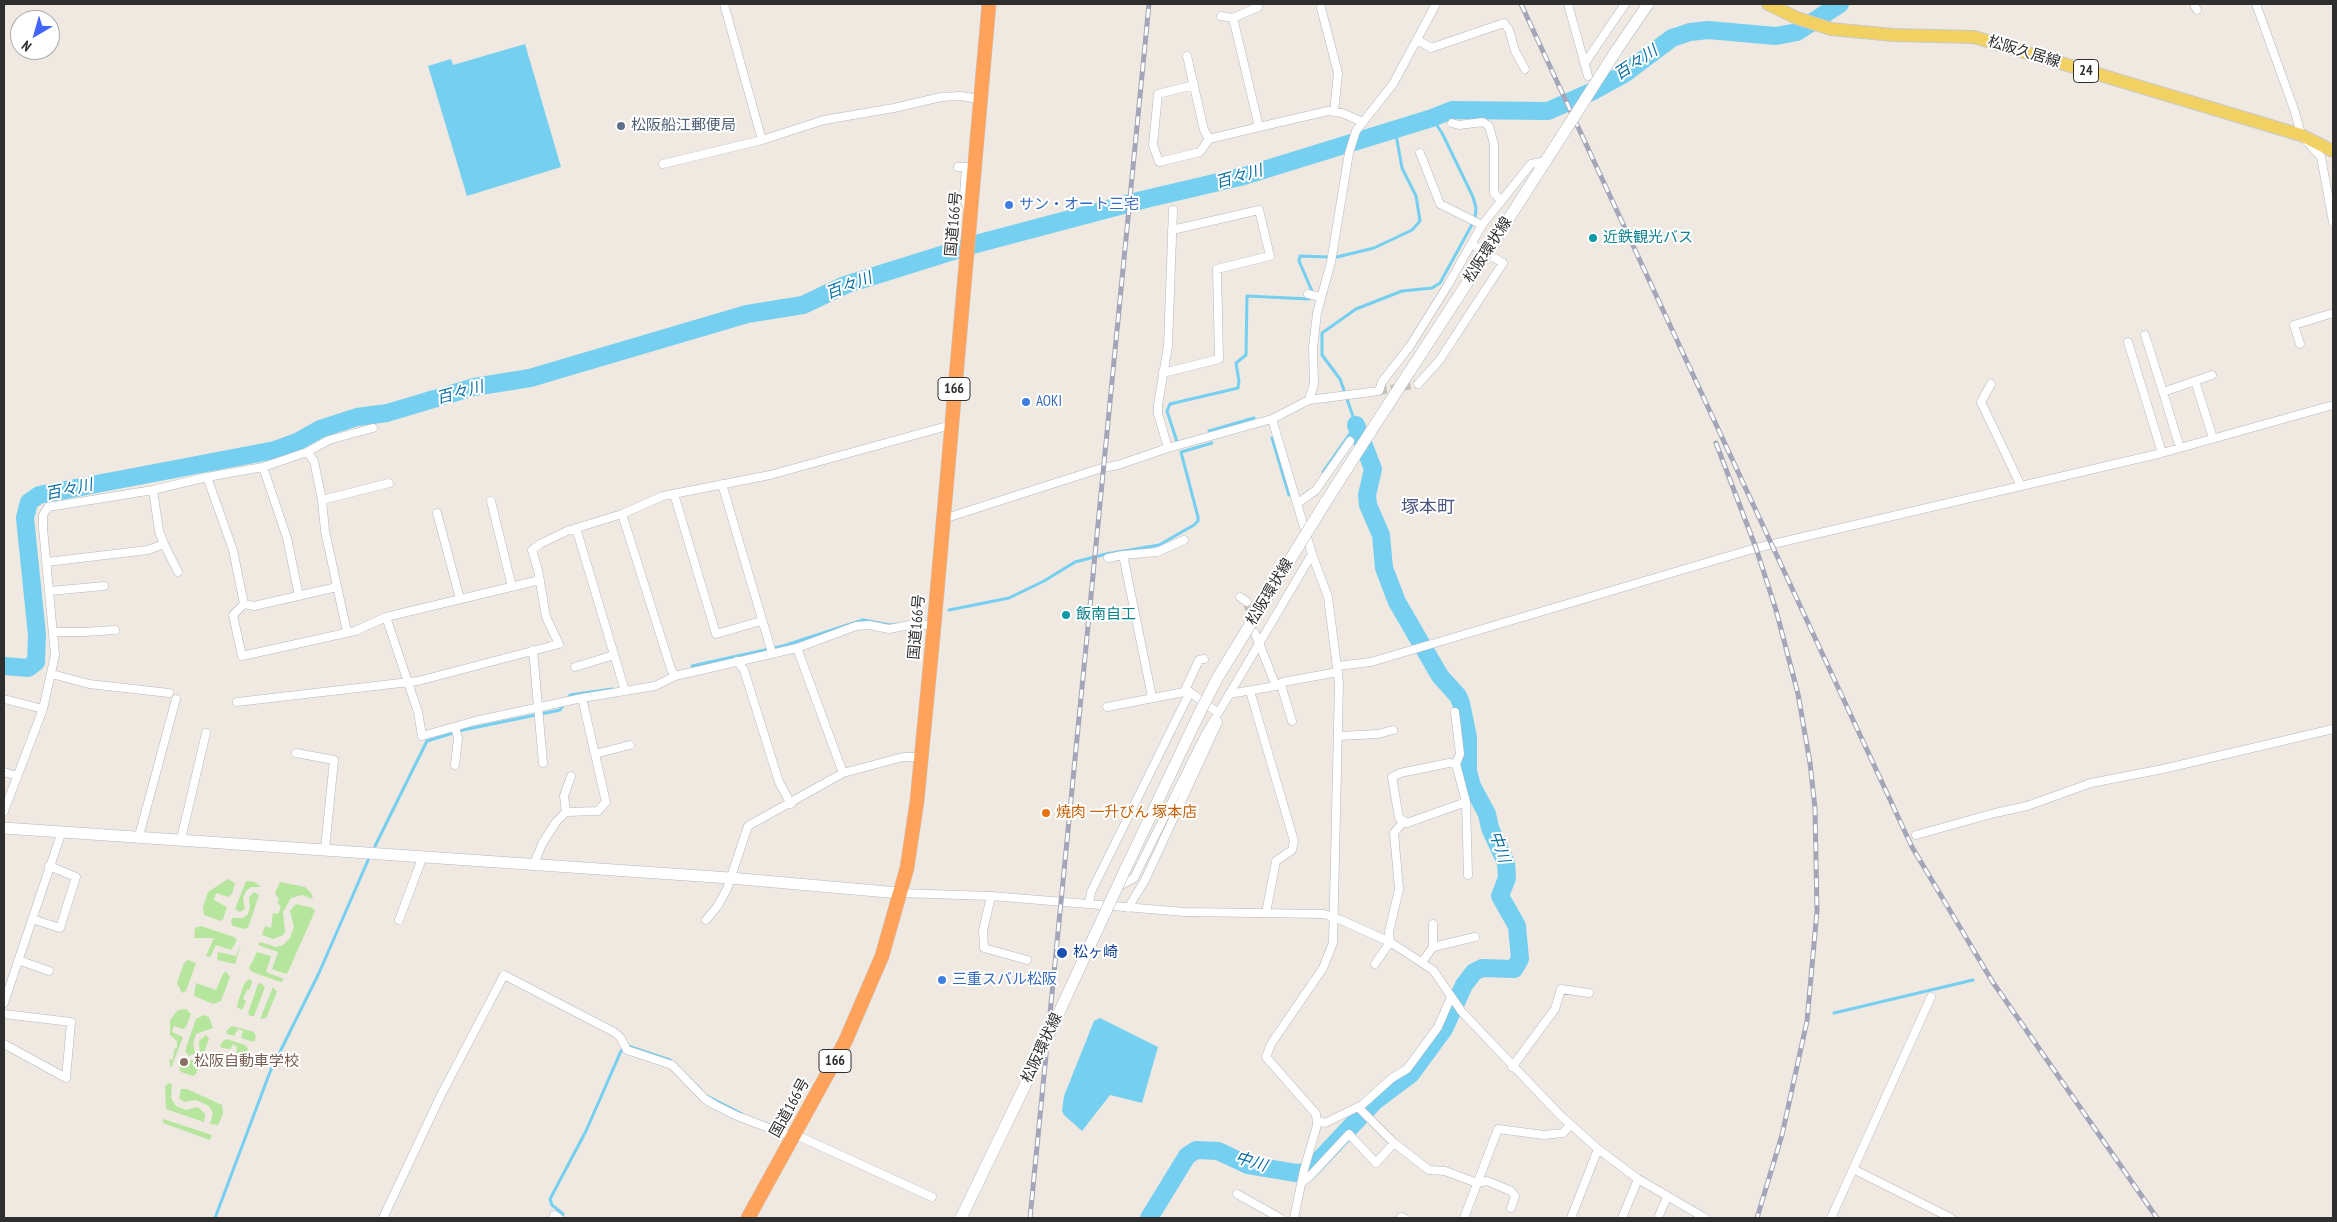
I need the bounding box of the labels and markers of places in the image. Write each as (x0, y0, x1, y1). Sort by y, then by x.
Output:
place label: 松阪船江郵便局 (631, 117, 736, 135)
marker: 松阪船江郵便局 (615, 120, 627, 132)
place label: サン・オート三宅 (1019, 196, 1139, 214)
marker: サン・オート三宅 (1003, 199, 1015, 211)
place label: 近鉄観光バス (1603, 229, 1693, 247)
marker: 近鉄観光バス (1587, 232, 1599, 244)
place label: AOKI (1036, 393, 1062, 411)
marker: AOKI (1020, 396, 1032, 408)
place label: 飯南自工 (1076, 606, 1136, 624)
marker: 飯南自工 (1060, 609, 1072, 621)
place label: 焼肉 一升びん 塚本店 (1056, 804, 1197, 822)
marker: 焼肉 一升びん 塚本店 (1040, 807, 1052, 819)
place label: 松ヶ崎 (1073, 944, 1118, 962)
marker: 松ヶ崎 (1055, 946, 1069, 960)
place label: 三重スバル松阪 (952, 971, 1057, 989)
marker: 三重スバル松阪 (936, 974, 948, 986)
place label: 松阪自動車学校 (194, 1053, 299, 1071)
marker: 松阪自動車学校 (178, 1056, 190, 1068)

